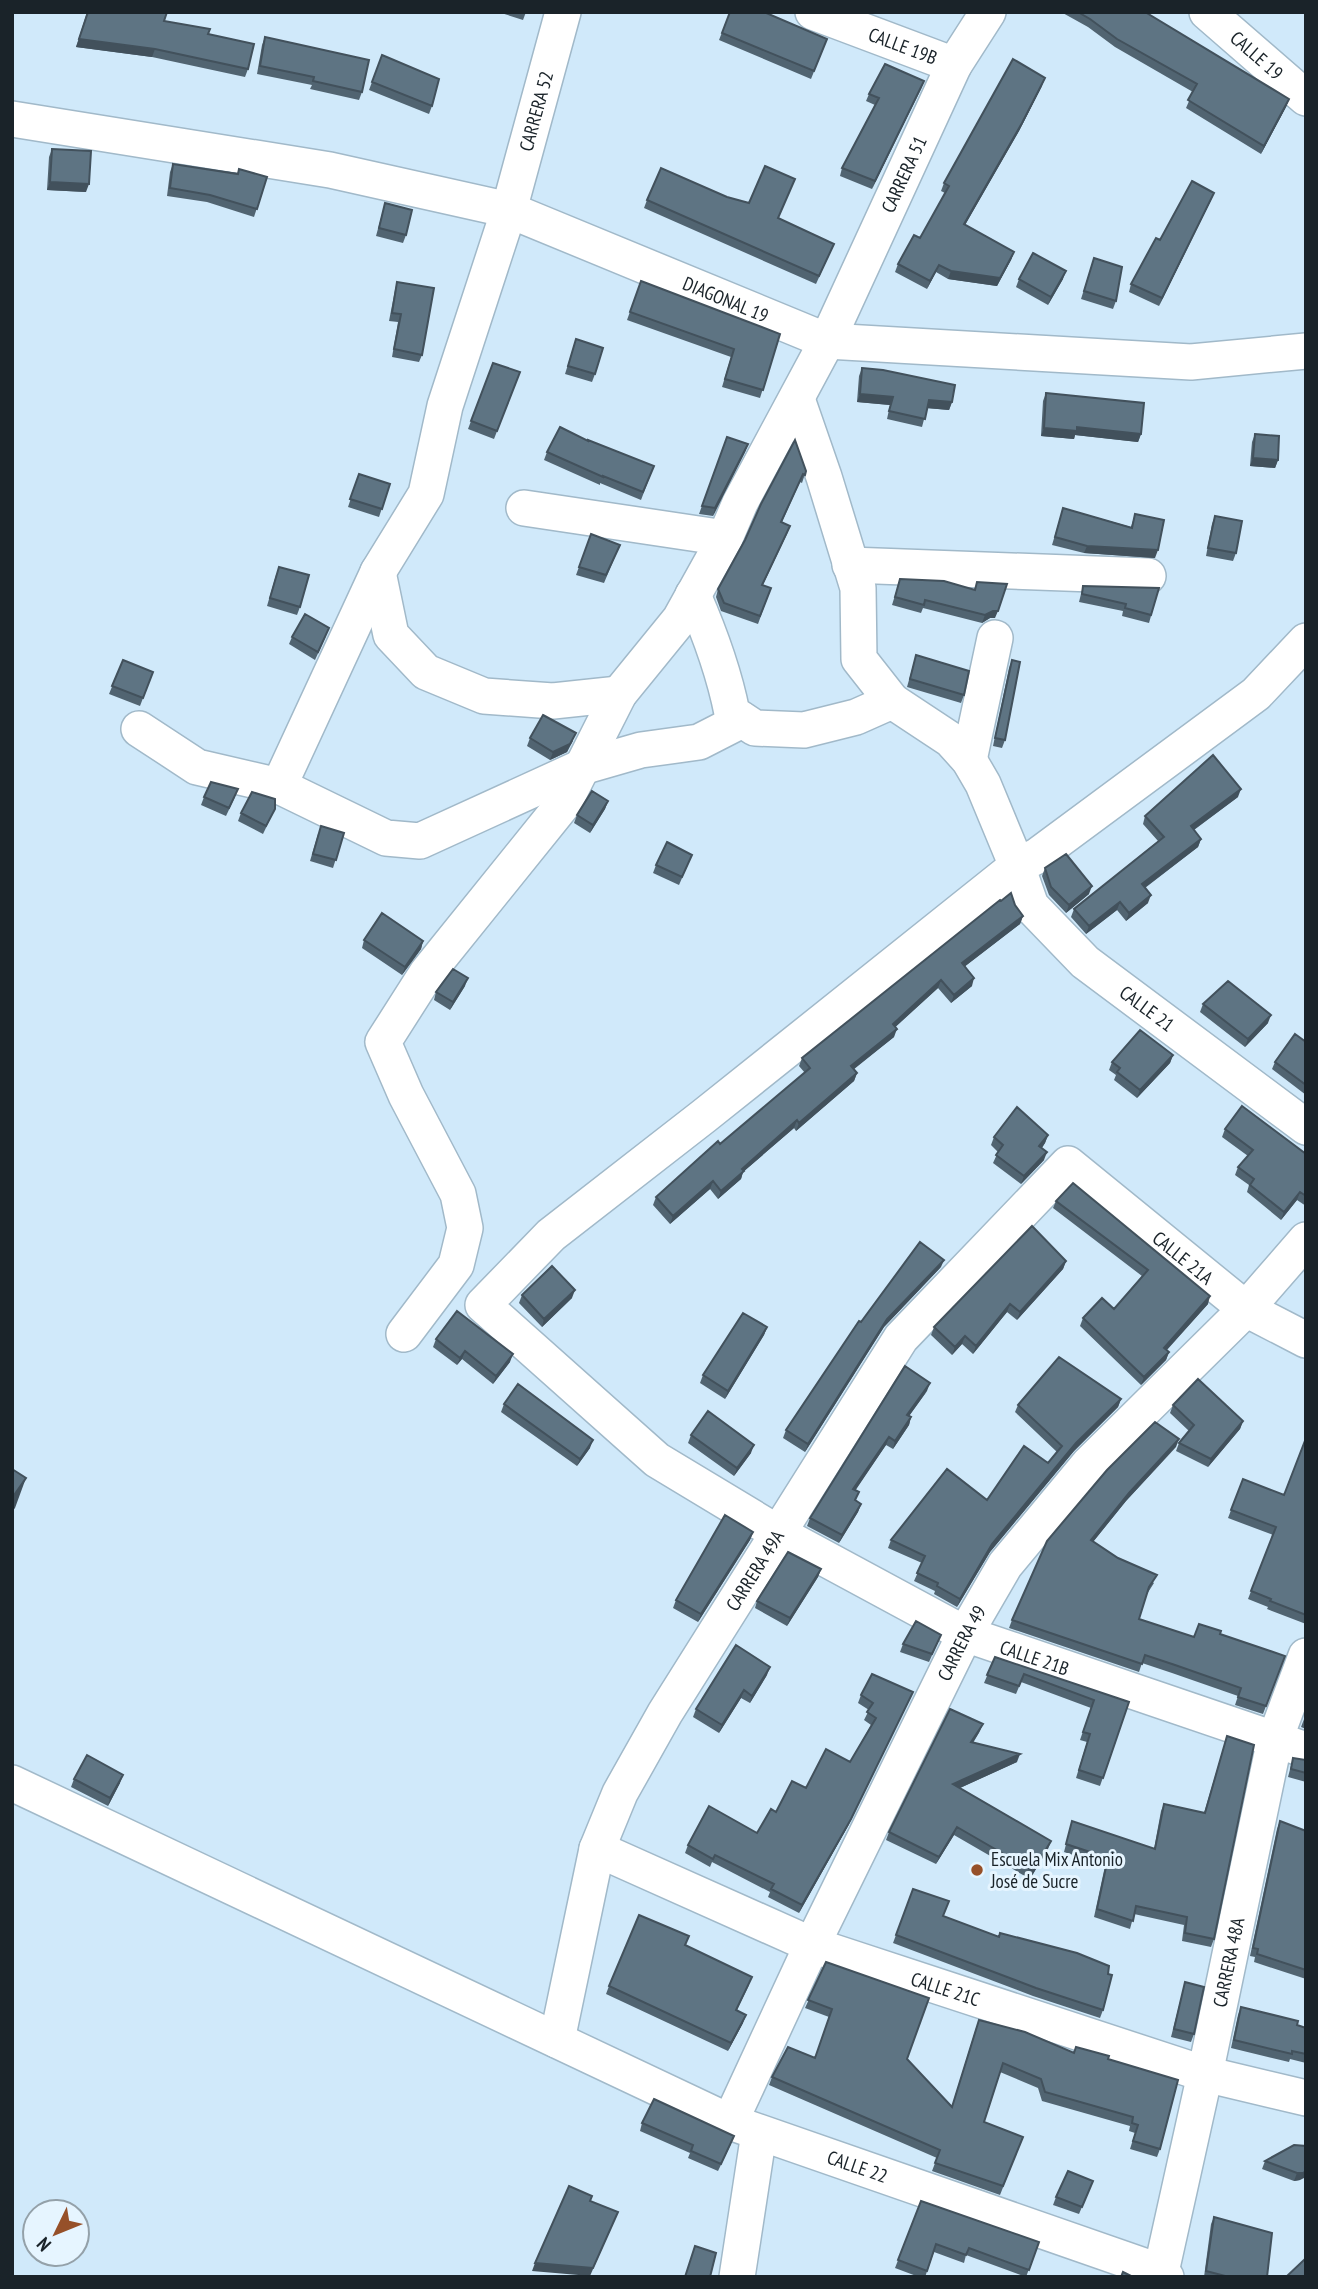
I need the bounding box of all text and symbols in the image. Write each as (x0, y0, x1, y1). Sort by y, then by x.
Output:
street label: CALLE 19B (865, 22, 940, 70)
street label: CALLE 19 (1225, 26, 1288, 85)
street label: CARRERA 52 (514, 69, 558, 154)
street label: CARRERA 51 (876, 132, 932, 216)
street label: DIAGONAL 19 (679, 271, 772, 328)
street label: CALLE 21 (1115, 980, 1179, 1037)
street label: CALLE 21A (1148, 1226, 1218, 1289)
street label: CARRERA 49A (720, 1526, 789, 1615)
street label: CARRERA 49 (932, 1601, 991, 1685)
street label: CALLE 21B (997, 1635, 1072, 1681)
place label: Escuela Mix Antonio José de Sucre (990, 1847, 1123, 1893)
marker: Escuela Mix Antonio José de Sucre (969, 1862, 985, 1878)
street label: CARRERA 48A (1207, 1915, 1249, 2009)
street label: CALLE 21C (908, 1966, 983, 2011)
street label: CALLE 22 (824, 2145, 891, 2188)
north arrow (21, 2198, 91, 2268)
text: N (31, 2233, 56, 2257)

